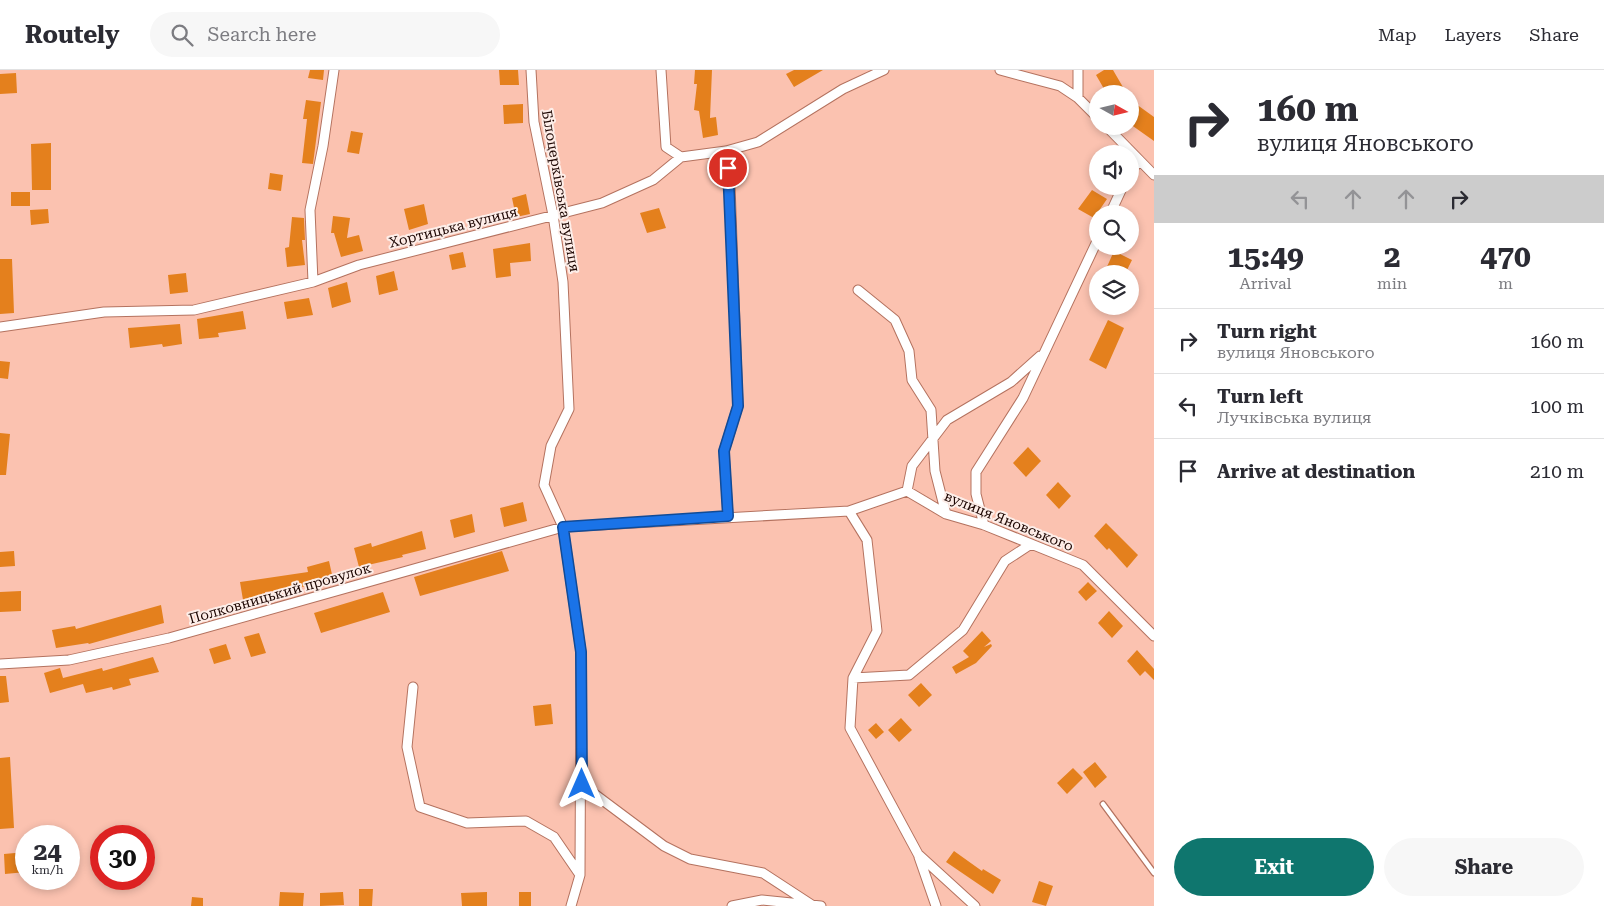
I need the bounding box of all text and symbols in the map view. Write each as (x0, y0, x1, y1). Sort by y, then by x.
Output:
search box (150, 12, 500, 57)
text: Routely (25, 21, 120, 49)
icon: search (168, 21, 196, 49)
text: Search here (208, 23, 316, 46)
text: Map (1378, 24, 1417, 45)
text: Layers (1445, 24, 1501, 45)
text: Share (1529, 24, 1579, 45)
north arrow (1089, 85, 1139, 135)
map controls (1089, 85, 1139, 315)
text: 160 m (1257, 89, 1358, 130)
icon: right (1174, 90, 1239, 155)
street label: Білоцерківська вулиця (539, 109, 583, 273)
text: вулиця Яновського (1257, 131, 1474, 156)
button: sound (1089, 145, 1139, 195)
pin (707, 147, 749, 189)
icon: arrive (714, 154, 742, 182)
icon: left (1286, 185, 1314, 213)
icon: ahead (1339, 185, 1367, 213)
icon: ahead (1392, 185, 1420, 213)
icon: right (1445, 185, 1473, 213)
street label: Хортицька вулиця (387, 203, 519, 251)
button: search (1089, 205, 1139, 255)
text: 15:49 (1227, 239, 1304, 274)
text: 2 (1384, 239, 1400, 274)
text: 470 (1480, 239, 1531, 274)
button: layers (1089, 265, 1139, 315)
text: Arrival (1240, 274, 1292, 293)
text: min (1377, 274, 1407, 293)
text: m (1498, 274, 1513, 293)
text: Turn right (1217, 320, 1317, 343)
icon: right (1174, 327, 1202, 355)
text: 160 m (1530, 330, 1584, 353)
text: вулиця Яновського (1217, 343, 1375, 362)
text: Turn left (1217, 385, 1303, 408)
icon: left (1174, 392, 1202, 420)
text: 100 m (1530, 395, 1584, 418)
text: Лучківська вулиця (1217, 408, 1371, 427)
icon: arrive (1174, 457, 1202, 485)
text: Arrive at destination (1217, 460, 1415, 483)
text: 210 m (1530, 460, 1584, 483)
street label: вулиця Яновського (942, 488, 1076, 554)
street label: Полковницький провулок (187, 559, 373, 627)
position arrow (555, 757, 607, 809)
speed limit sign: 30 (90, 825, 155, 890)
text: 24 (33, 837, 62, 866)
button: Exit (1174, 838, 1374, 896)
button: Share (1384, 838, 1584, 896)
text: km/h (31, 863, 64, 877)

